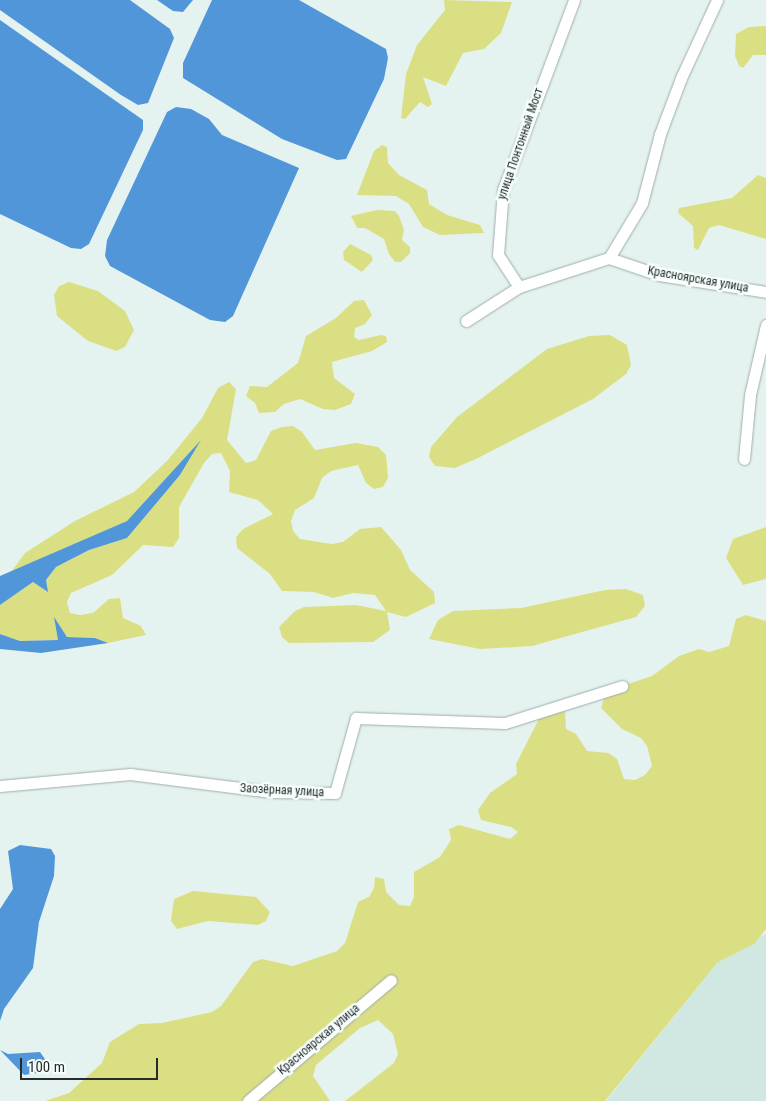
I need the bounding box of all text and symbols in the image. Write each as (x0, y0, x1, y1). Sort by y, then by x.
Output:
street label: улица Понтонный Мост (495, 86, 547, 202)
street label: Красноярская улица (646, 264, 750, 296)
street label: Заозёрная улица (240, 782, 324, 800)
street label: Красноярская улица (275, 1002, 363, 1078)
scale bar (22, 1048, 160, 1080)
text: 100 m (28, 1058, 65, 1076)

